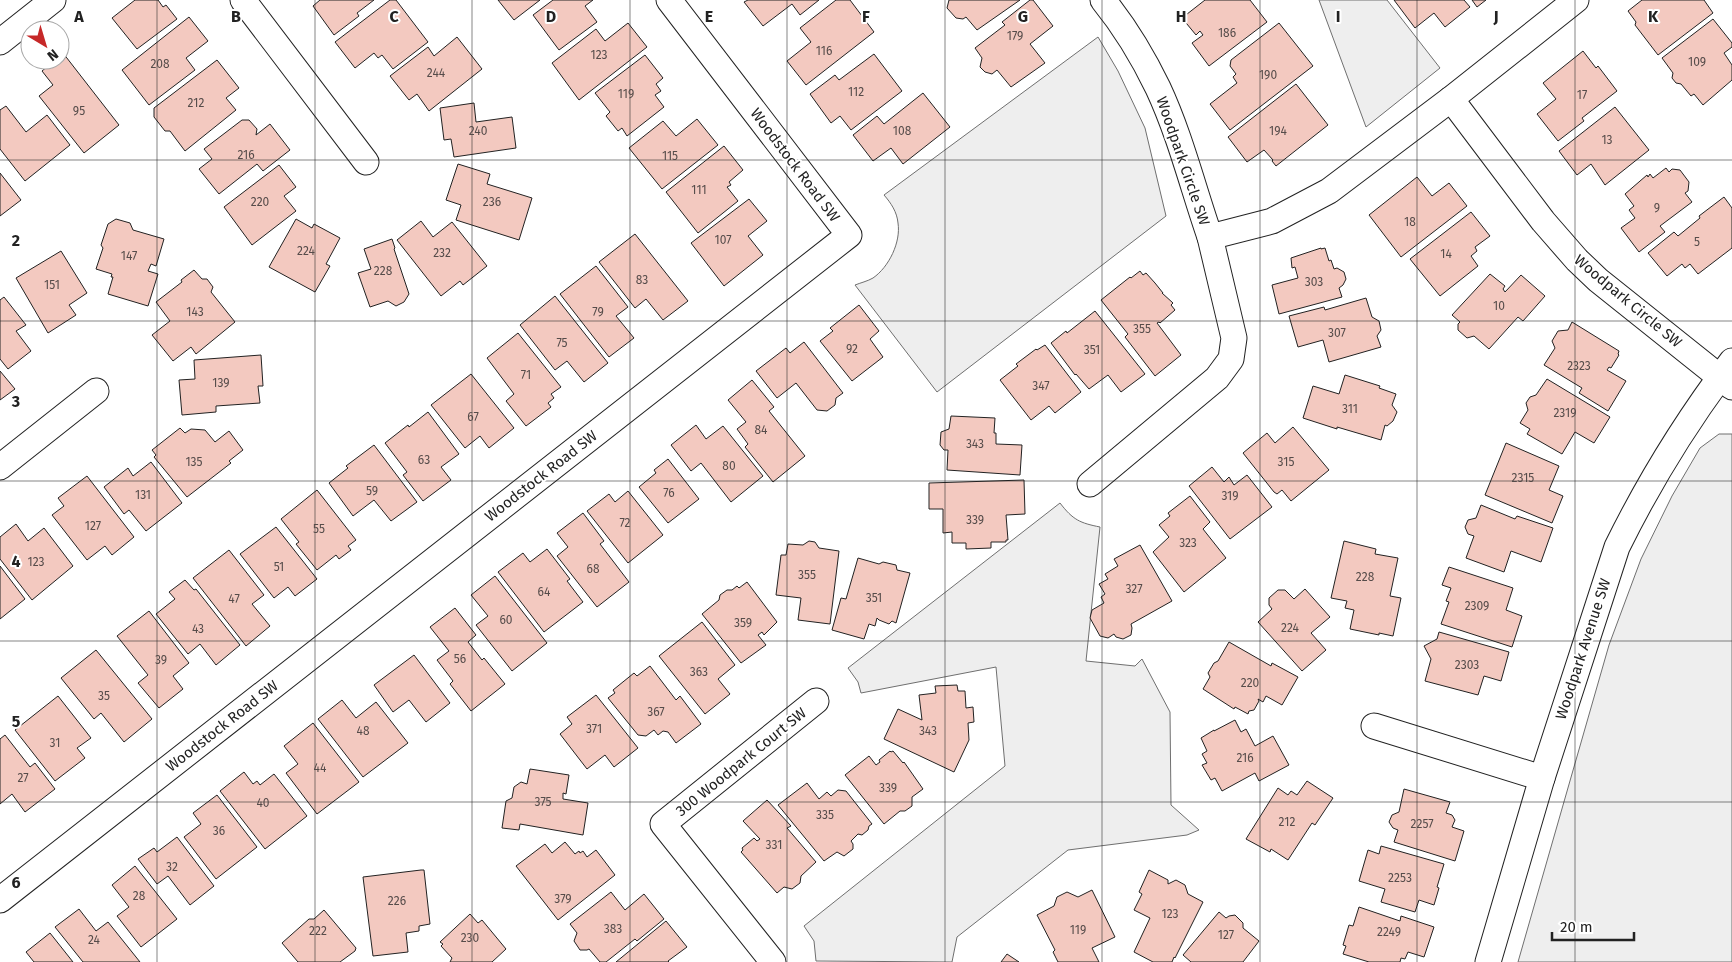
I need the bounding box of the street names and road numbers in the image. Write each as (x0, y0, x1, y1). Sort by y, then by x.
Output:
street label: Woodpark Circle SW (1152, 94, 1214, 228)
street label: Woodstock Road SW (746, 105, 844, 226)
street label: Woodpark Circle SW (1570, 251, 1686, 352)
street label: Woodstock Road SW (481, 426, 601, 525)
street label: Woodpark Avenue SW (1552, 576, 1615, 722)
street label: Woodstock Road SW (162, 676, 282, 775)
street label: 300 Woodpark Court SW (672, 703, 810, 820)

